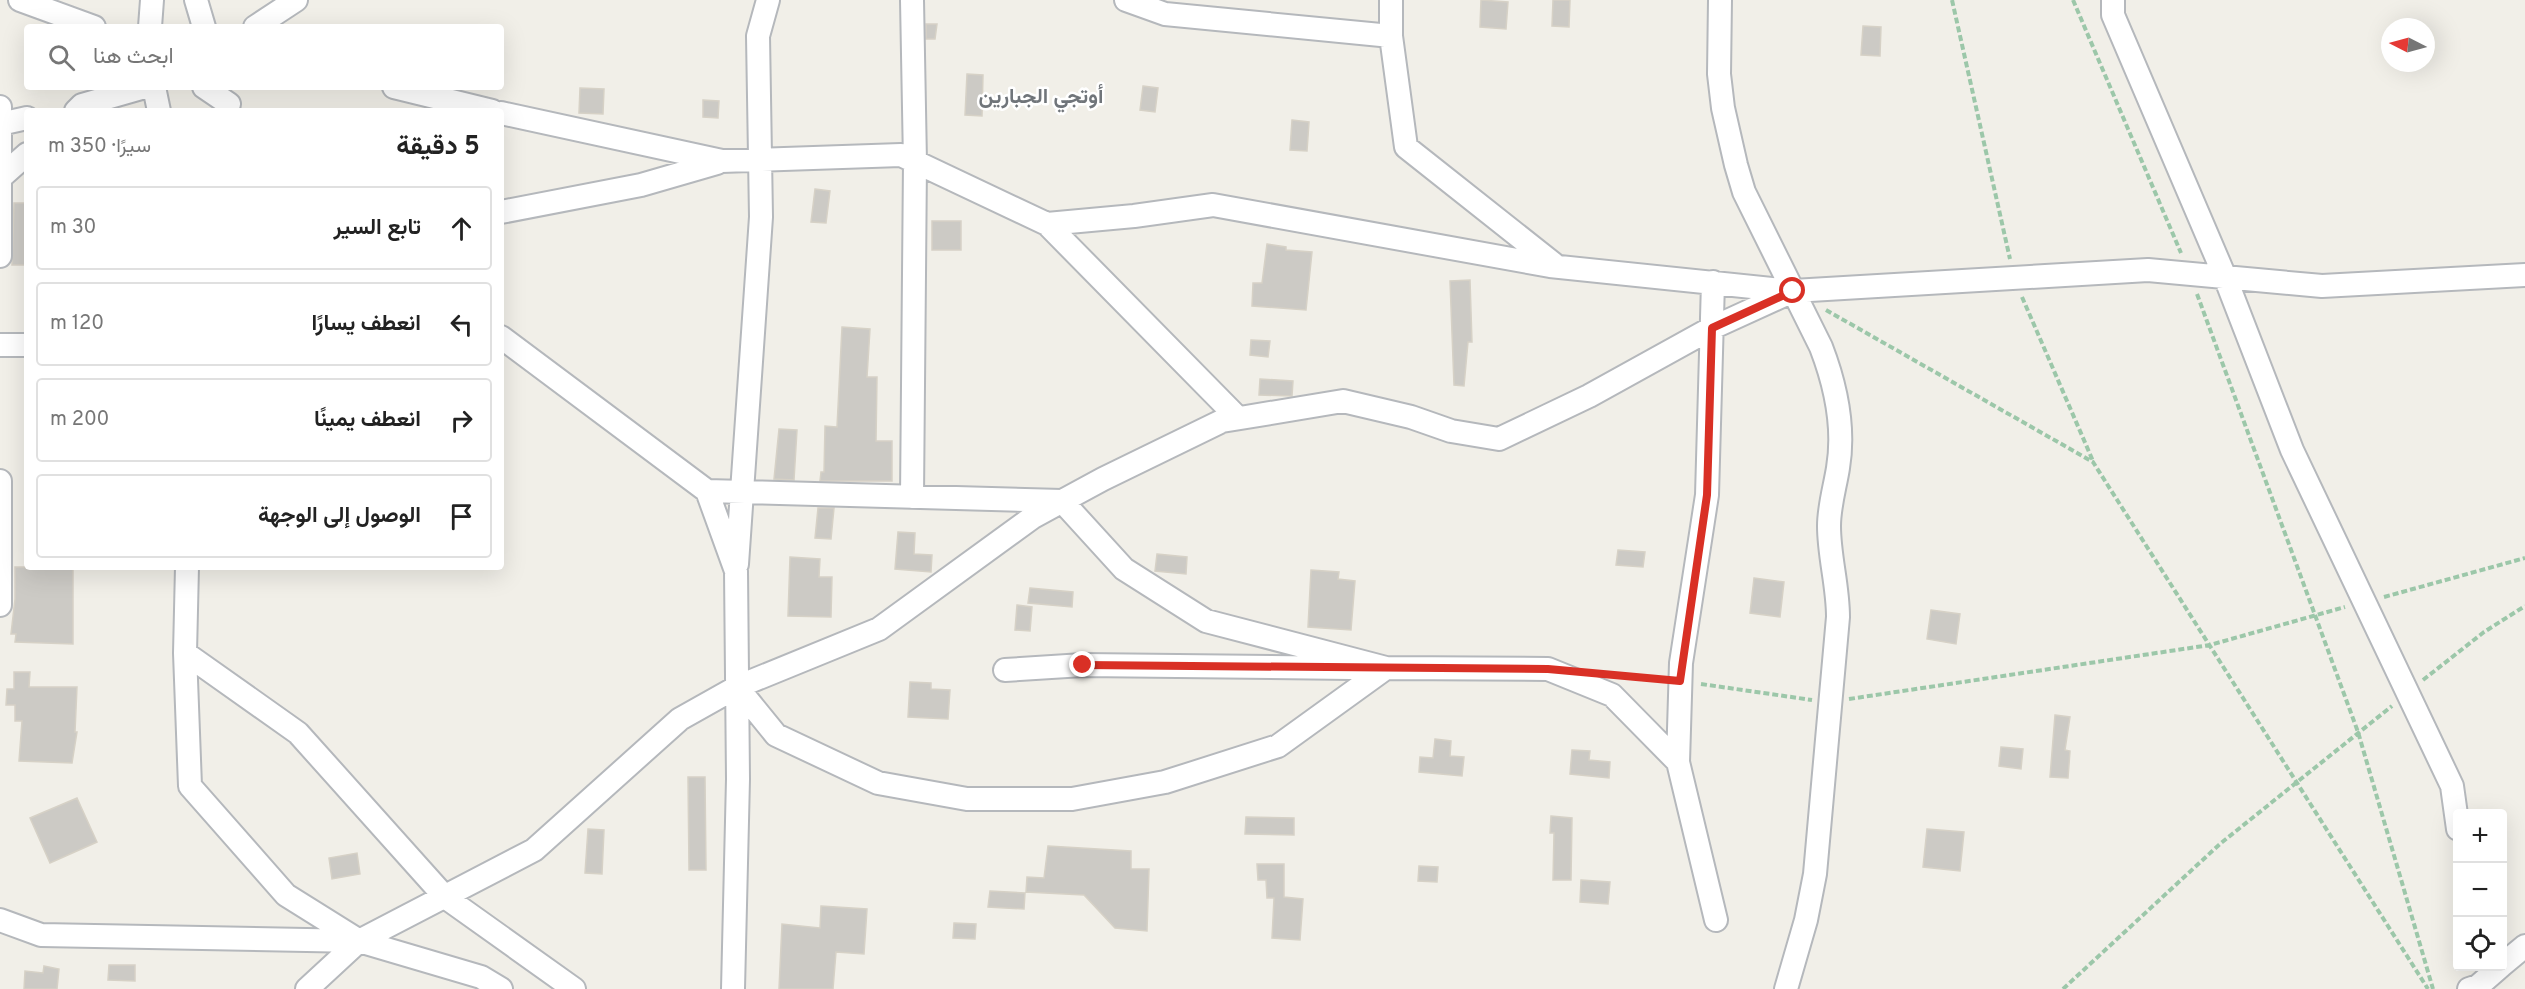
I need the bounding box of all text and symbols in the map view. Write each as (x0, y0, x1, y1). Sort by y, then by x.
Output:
north arrow (2381, 18, 2435, 72)
search box (24, 24, 504, 90)
icon: search (45, 41, 78, 74)
text: ابحث هنا (93, 44, 174, 71)
district label: أوتجي الجبارين (979, 83, 1103, 113)
text: 5 دقيقة (396, 131, 480, 164)
text: سيرًا · 350 m (48, 134, 151, 160)
icon: ahead (445, 212, 478, 245)
text: 30 m (50, 215, 96, 241)
text: تابع السير (333, 215, 421, 242)
route start (1779, 277, 1805, 303)
icon: left (445, 308, 478, 341)
text: 120 m (50, 311, 104, 337)
text: انعطف يسارًا (311, 311, 421, 338)
icon: right (445, 404, 478, 437)
text: 200 m (50, 407, 109, 433)
text: انعطف يمينًا (314, 407, 421, 434)
icon: arrive (445, 500, 478, 533)
text: الوصول إلى الوجهة (258, 503, 421, 530)
route end (1069, 651, 1095, 677)
map controls (2453, 809, 2507, 971)
button: + (2453, 809, 2507, 863)
button: − (2453, 863, 2507, 917)
button: locate (2453, 917, 2507, 971)

